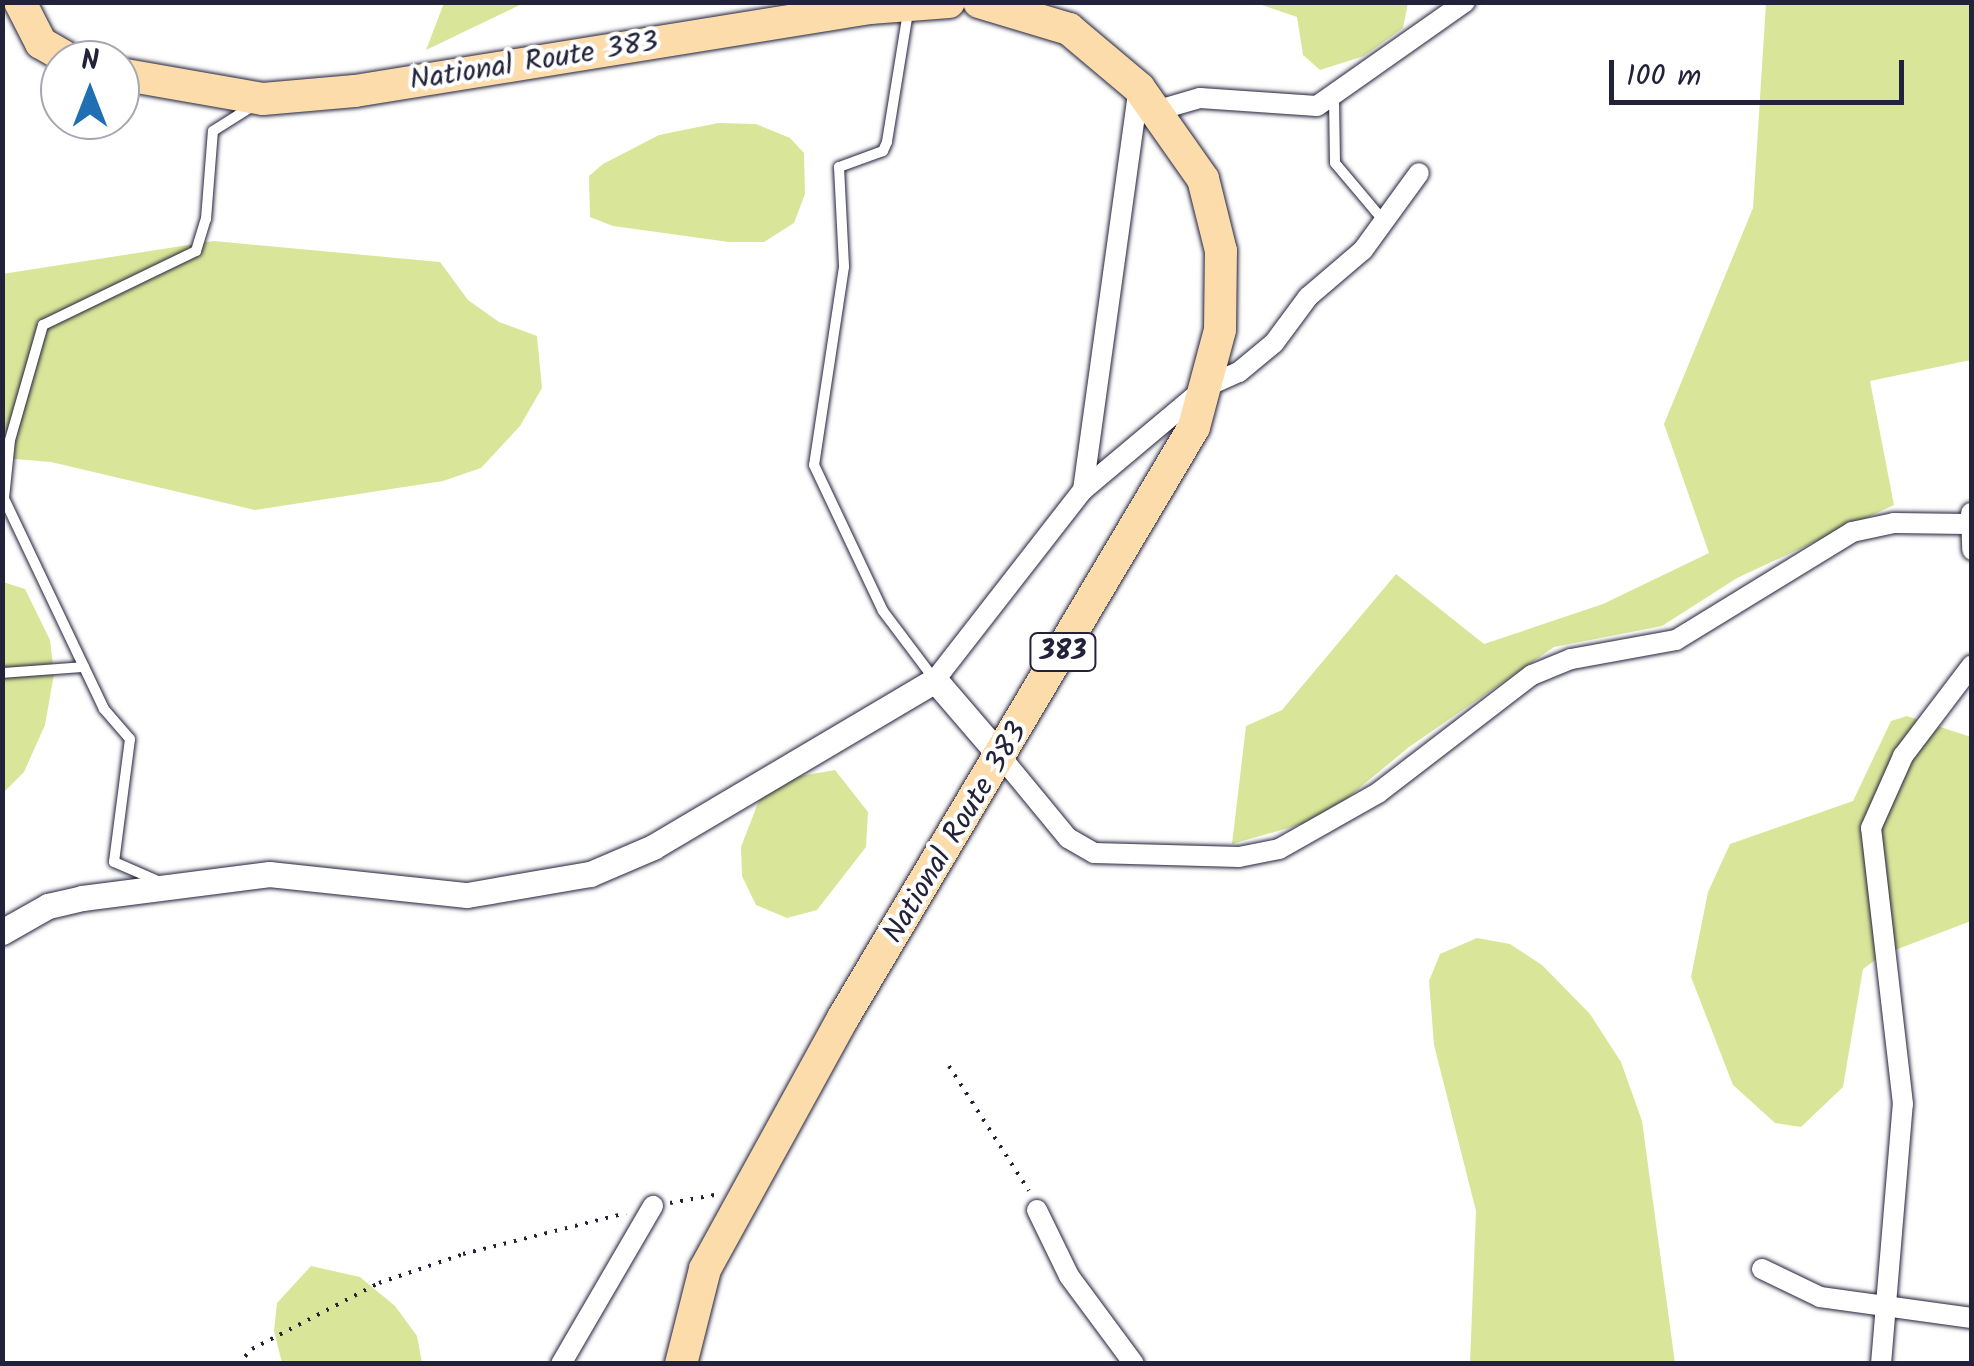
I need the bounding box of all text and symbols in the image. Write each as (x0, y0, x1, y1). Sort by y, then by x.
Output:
street label: National Route 383 (407, 25, 661, 99)
text: N (81, 39, 99, 84)
north arrow (40, 40, 140, 140)
scale bar (1614, 40, 1909, 102)
text: 100 m (1626, 53, 1701, 101)
road number: 383 (1028, 629, 1098, 675)
street label: National Route 383 (876, 716, 1036, 950)

